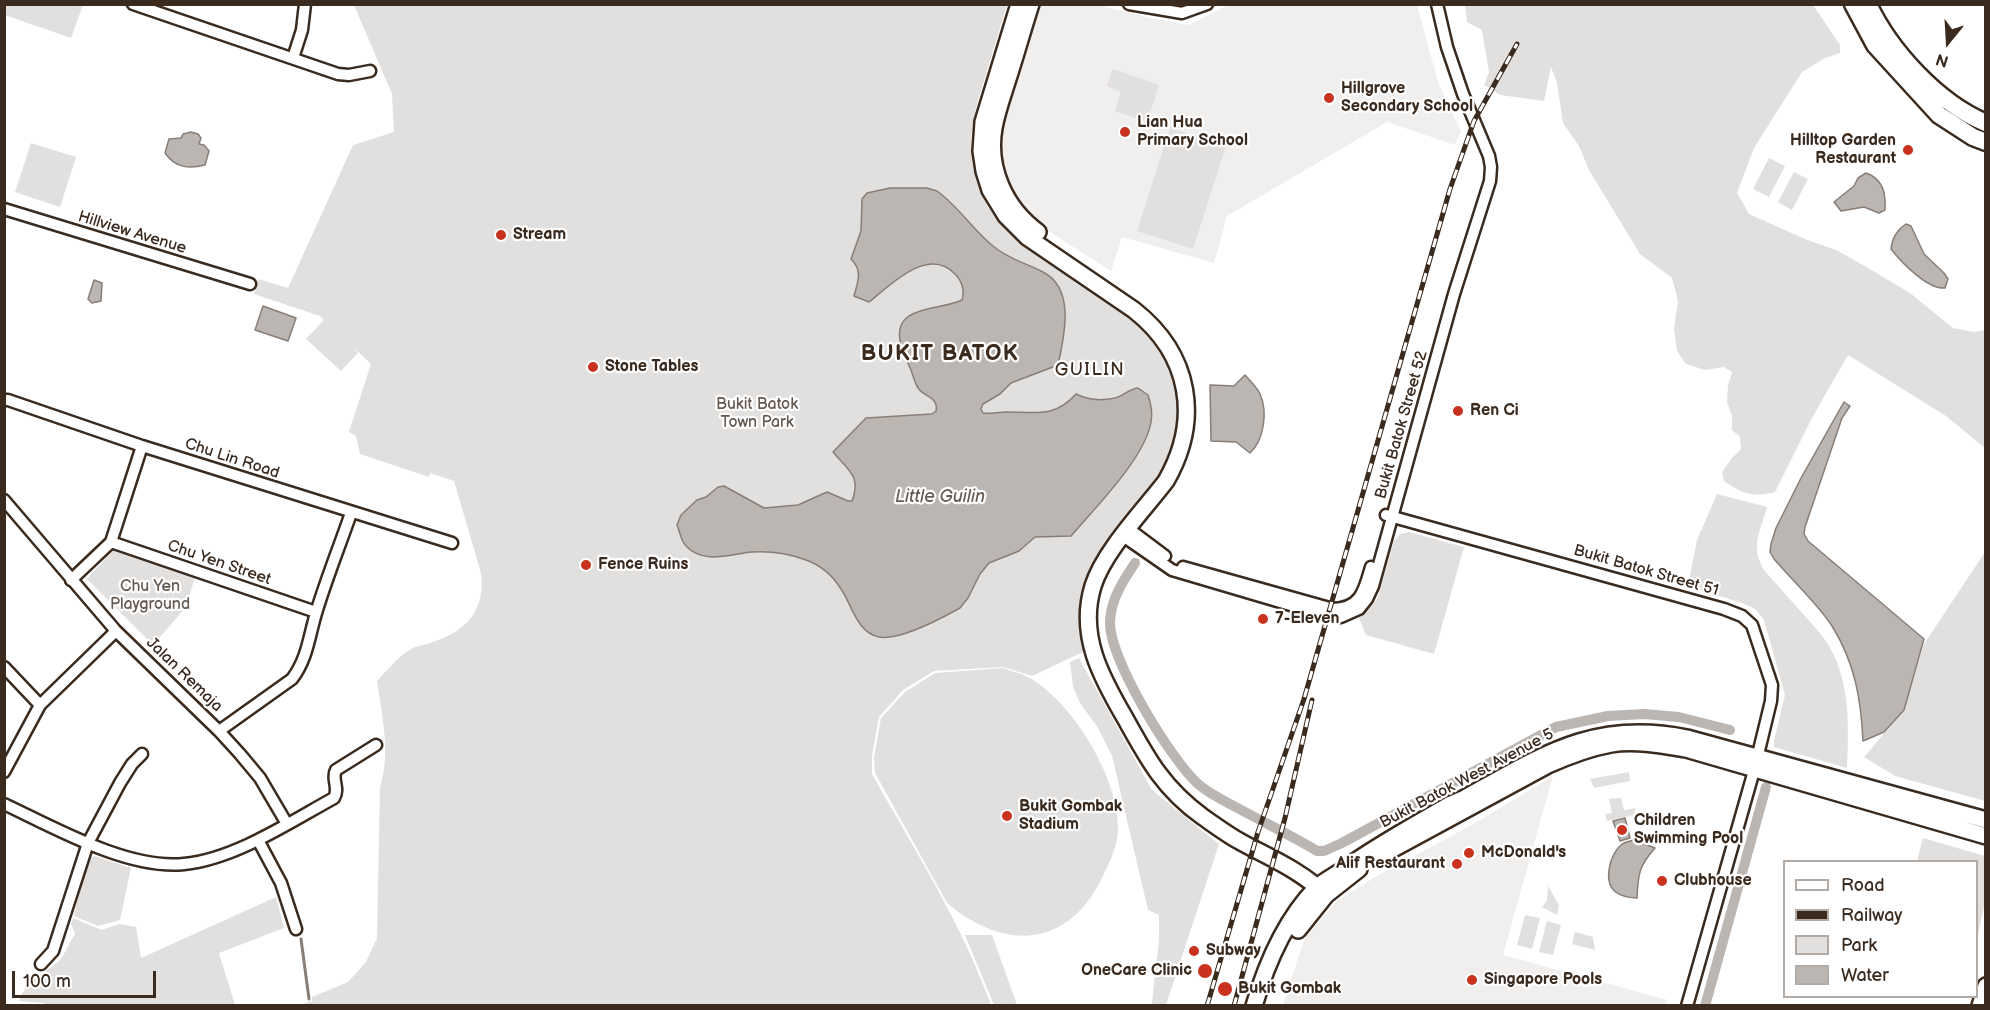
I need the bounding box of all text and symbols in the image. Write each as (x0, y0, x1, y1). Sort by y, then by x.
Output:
north arrow (1918, 12, 1978, 72)
text: N (1934, 49, 1951, 70)
place label: Hillgrove Secondary School (1341, 79, 1473, 117)
marker: Hillgrove Secondary School (1322, 91, 1336, 105)
place label: Lian Hua Primary School (1137, 113, 1248, 151)
marker: Lian Hua Primary School (1118, 125, 1132, 139)
place label: Hilltop Garden Restaurant (1790, 131, 1896, 169)
marker: Hilltop Garden Restaurant (1901, 143, 1915, 157)
street label: Hillview Avenue (76, 207, 188, 259)
place label: Stream (513, 225, 566, 245)
marker: Stream (494, 228, 508, 242)
district label: BUKIT BATOK (861, 341, 1019, 367)
street label: Bukit Batok Street 52 (1372, 349, 1432, 501)
place label: Stone Tables (605, 357, 698, 377)
district label: GUILIN (1055, 359, 1125, 381)
marker: Stone Tables (586, 360, 600, 374)
park label: Bukit Batok Town Park (716, 395, 798, 433)
place label: Ren Ci (1470, 401, 1519, 421)
marker: Ren Ci (1451, 404, 1465, 418)
street label: Chu Lin Road (182, 435, 282, 483)
water label: Little Guilin (895, 486, 985, 508)
street label: Chu Yen Street (165, 536, 273, 590)
street label: Bukit Batok Street 51 (1571, 541, 1721, 601)
place label: Fence Ruins (598, 555, 688, 575)
marker: Fence Ruins (579, 558, 593, 572)
park label: Chu Yen Playground (110, 577, 190, 615)
place label: 7-Eleven (1275, 609, 1339, 629)
marker: 7-Eleven (1256, 612, 1270, 626)
street label: Jalan Remaja (142, 634, 226, 716)
street label: Bukit Batok West Avenue 5 (1377, 725, 1557, 833)
place label: Bukit Gombak Stadium (1019, 797, 1122, 835)
marker: Bukit Gombak Stadium (1000, 809, 1014, 823)
place label: Children Swimming Pool (1634, 811, 1743, 849)
marker: Children Swimming Pool (1615, 823, 1629, 837)
place label: McDonald's (1481, 843, 1566, 863)
marker: McDonald's (1462, 846, 1476, 860)
place label: Alif Restaurant (1336, 854, 1445, 874)
marker: Alif Restaurant (1450, 857, 1464, 871)
legend (1783, 860, 1978, 998)
place label: Clubhouse (1674, 871, 1752, 891)
marker: Clubhouse (1655, 874, 1669, 888)
text: Road (1841, 875, 1885, 896)
text: Railway (1841, 905, 1903, 926)
text: Park (1841, 935, 1877, 956)
place label: Subway (1206, 941, 1261, 961)
marker: Subway (1187, 944, 1201, 958)
scale bar (15, 959, 159, 997)
place label: OneCare Clinic (1081, 961, 1192, 981)
marker: OneCare Clinic (1196, 962, 1214, 980)
text: Water (1841, 965, 1889, 986)
place label: Singapore Pools (1484, 970, 1602, 990)
text: 100 m (23, 971, 71, 992)
marker: Singapore Pools (1465, 973, 1479, 987)
place label: Bukit Gombak (1238, 979, 1341, 999)
marker: Bukit Gombak (1216, 980, 1234, 998)

